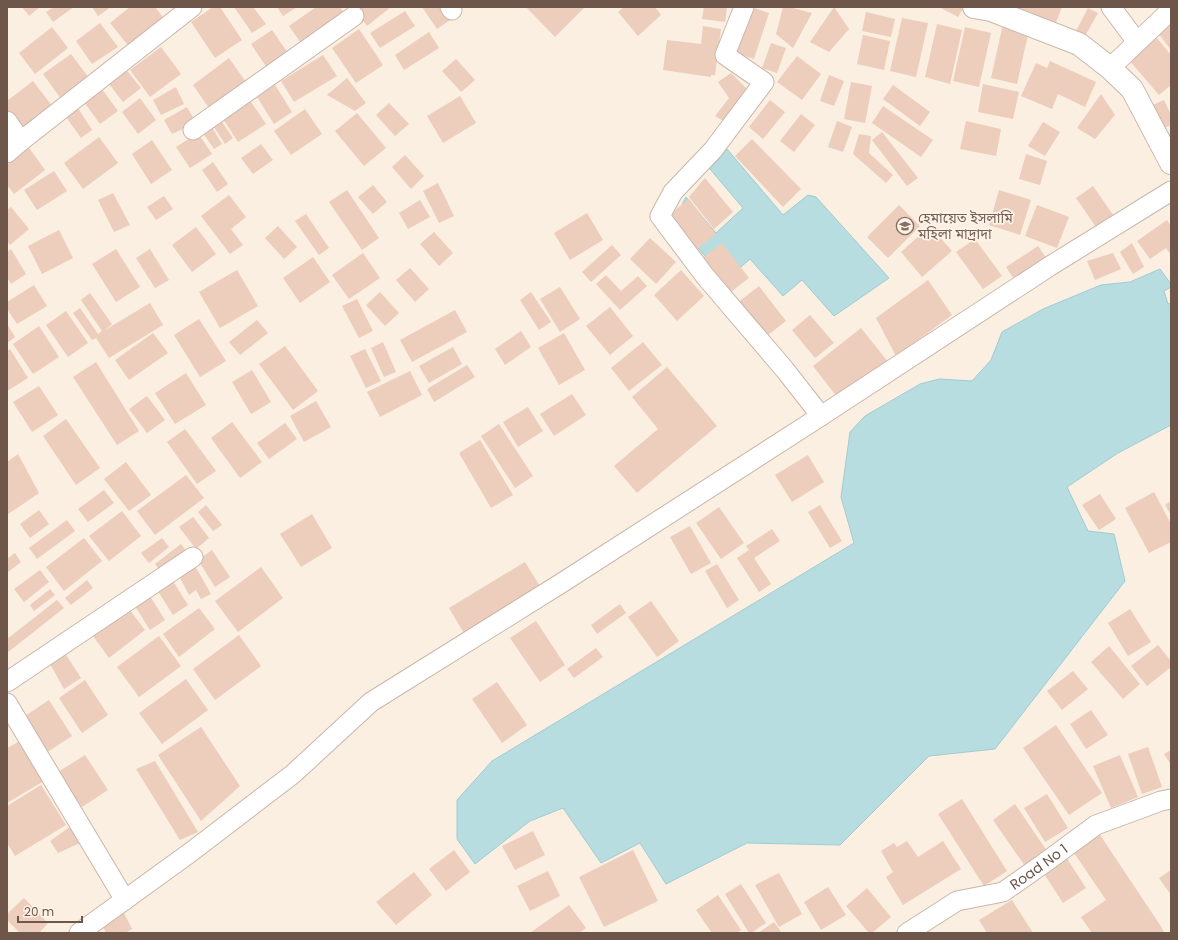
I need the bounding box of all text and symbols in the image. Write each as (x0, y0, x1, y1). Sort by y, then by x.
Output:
place label: হেমায়েত ইসলামি মহিলা মাদ্রাদা (917, 208, 1013, 244)
school or university icon: হেমায়েত ইসলামি মহিলা মাদ্রাদা (895, 216, 915, 236)
street label: Road No 1 (1006, 839, 1072, 894)
scale bar (18, 898, 82, 924)
text: 20 m (24, 903, 54, 920)

